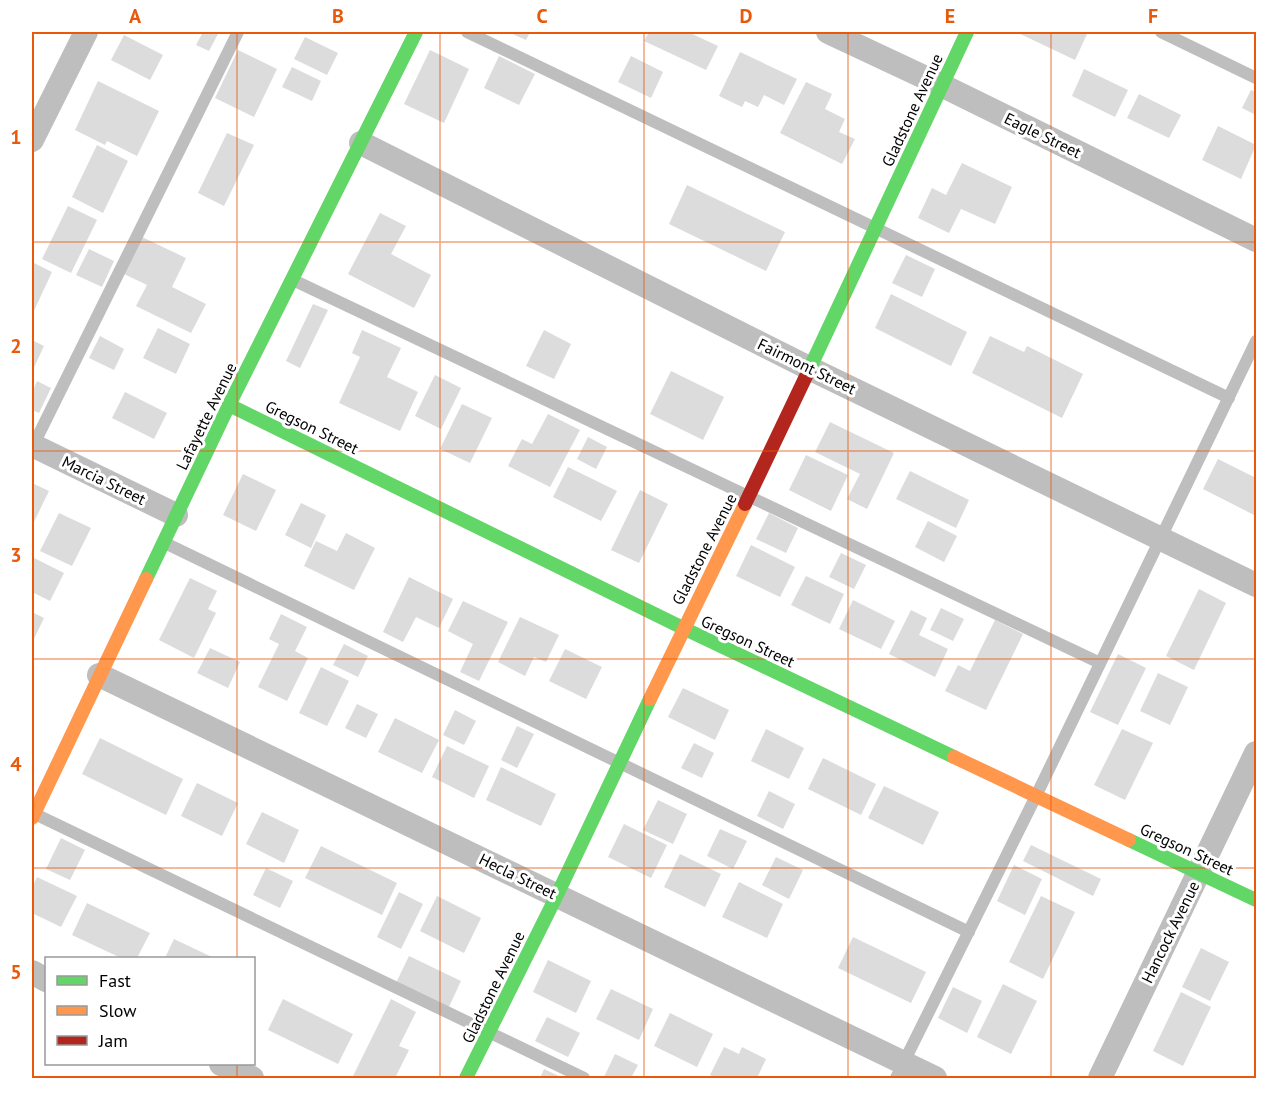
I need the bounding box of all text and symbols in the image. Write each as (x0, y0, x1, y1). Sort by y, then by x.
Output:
text: A (129, 3, 142, 29)
text: B (332, 3, 344, 29)
text: C (536, 3, 548, 29)
text: D (740, 3, 753, 29)
text: E (945, 3, 955, 29)
text: F (1148, 3, 1158, 29)
street label: Gladstone Avenue (877, 50, 947, 170)
street label: Eagle Street (1001, 108, 1085, 162)
text: 1 (10, 124, 22, 150)
text: 2 (10, 333, 22, 359)
street label: Fairmont Street (755, 334, 860, 399)
street label: Lafayette Avenue (171, 359, 241, 473)
street label: Gregson Street (262, 396, 362, 458)
street label: Marcia Street (59, 451, 150, 509)
street label: Gladstone Avenue (667, 490, 741, 608)
text: 3 (10, 542, 22, 568)
street label: Gregson Street (698, 611, 799, 672)
text: 4 (10, 751, 22, 777)
street label: Gregson Street (1137, 819, 1238, 880)
street label: Hecla Street (476, 849, 560, 904)
street label: Hancock Avenue (1137, 878, 1203, 986)
street label: Gladstone Avenue (457, 928, 529, 1046)
legend (45, 957, 255, 1065)
text: 5 (10, 959, 22, 985)
text: Fast (99, 969, 131, 992)
text: Slow (99, 999, 137, 1022)
text: Jam (98, 1029, 128, 1052)

